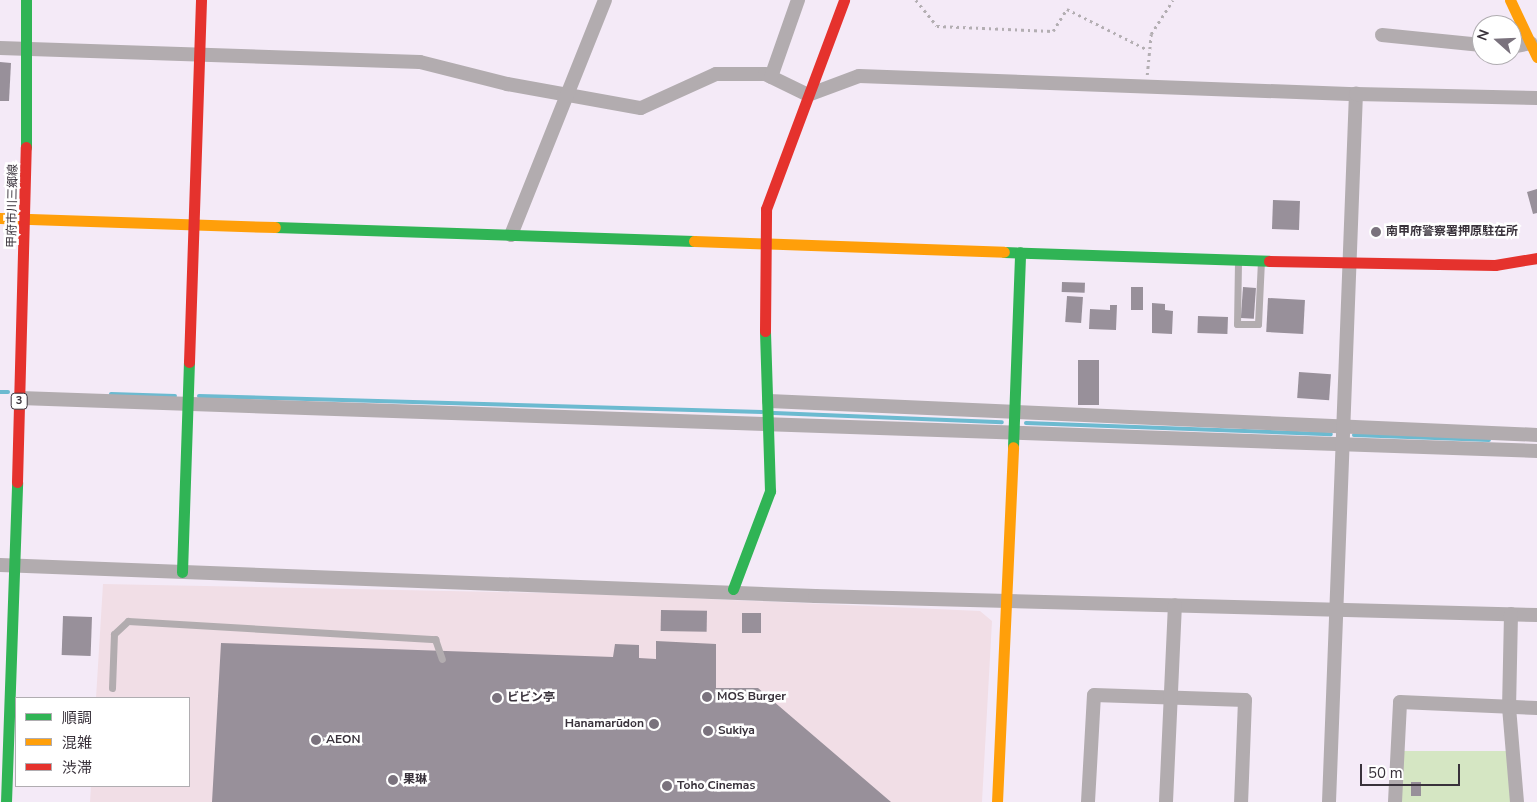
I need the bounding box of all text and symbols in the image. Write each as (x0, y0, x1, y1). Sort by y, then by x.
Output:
north arrow (1472, 15, 1522, 65)
text: N (1473, 27, 1494, 43)
street label: 甲府市川三郷線 (5, 164, 21, 248)
place label: 南甲府警察署押原駐在所 (1386, 225, 1518, 239)
marker: 南甲府警察署押原駐在所 (1370, 226, 1382, 238)
road number: 3 (10, 392, 28, 410)
place label: MOS Burger (717, 690, 786, 704)
place label: ビビン亭 (507, 691, 555, 705)
marker: MOS Burger (701, 691, 713, 703)
marker: ビビン亭 (491, 692, 503, 704)
legend (15, 697, 190, 787)
text: 順調 (62, 708, 92, 728)
place label: Hanamarūdon (565, 717, 644, 731)
marker: Hanamarūdon (648, 718, 660, 730)
place label: Sukiya (718, 724, 755, 738)
marker: Sukiya (702, 725, 714, 737)
text: 混雑 (62, 733, 92, 753)
place label: AEON (326, 733, 360, 747)
marker: AEON (310, 734, 322, 746)
scale bar (1362, 754, 1462, 786)
text: 渋滞 (62, 758, 92, 778)
text: 50 m (1368, 763, 1403, 783)
place label: 果琳 (403, 773, 427, 787)
marker: 果琳 (387, 774, 399, 786)
place label: Toho Cinemas (677, 779, 755, 793)
marker: Toho Cinemas (661, 780, 673, 792)

